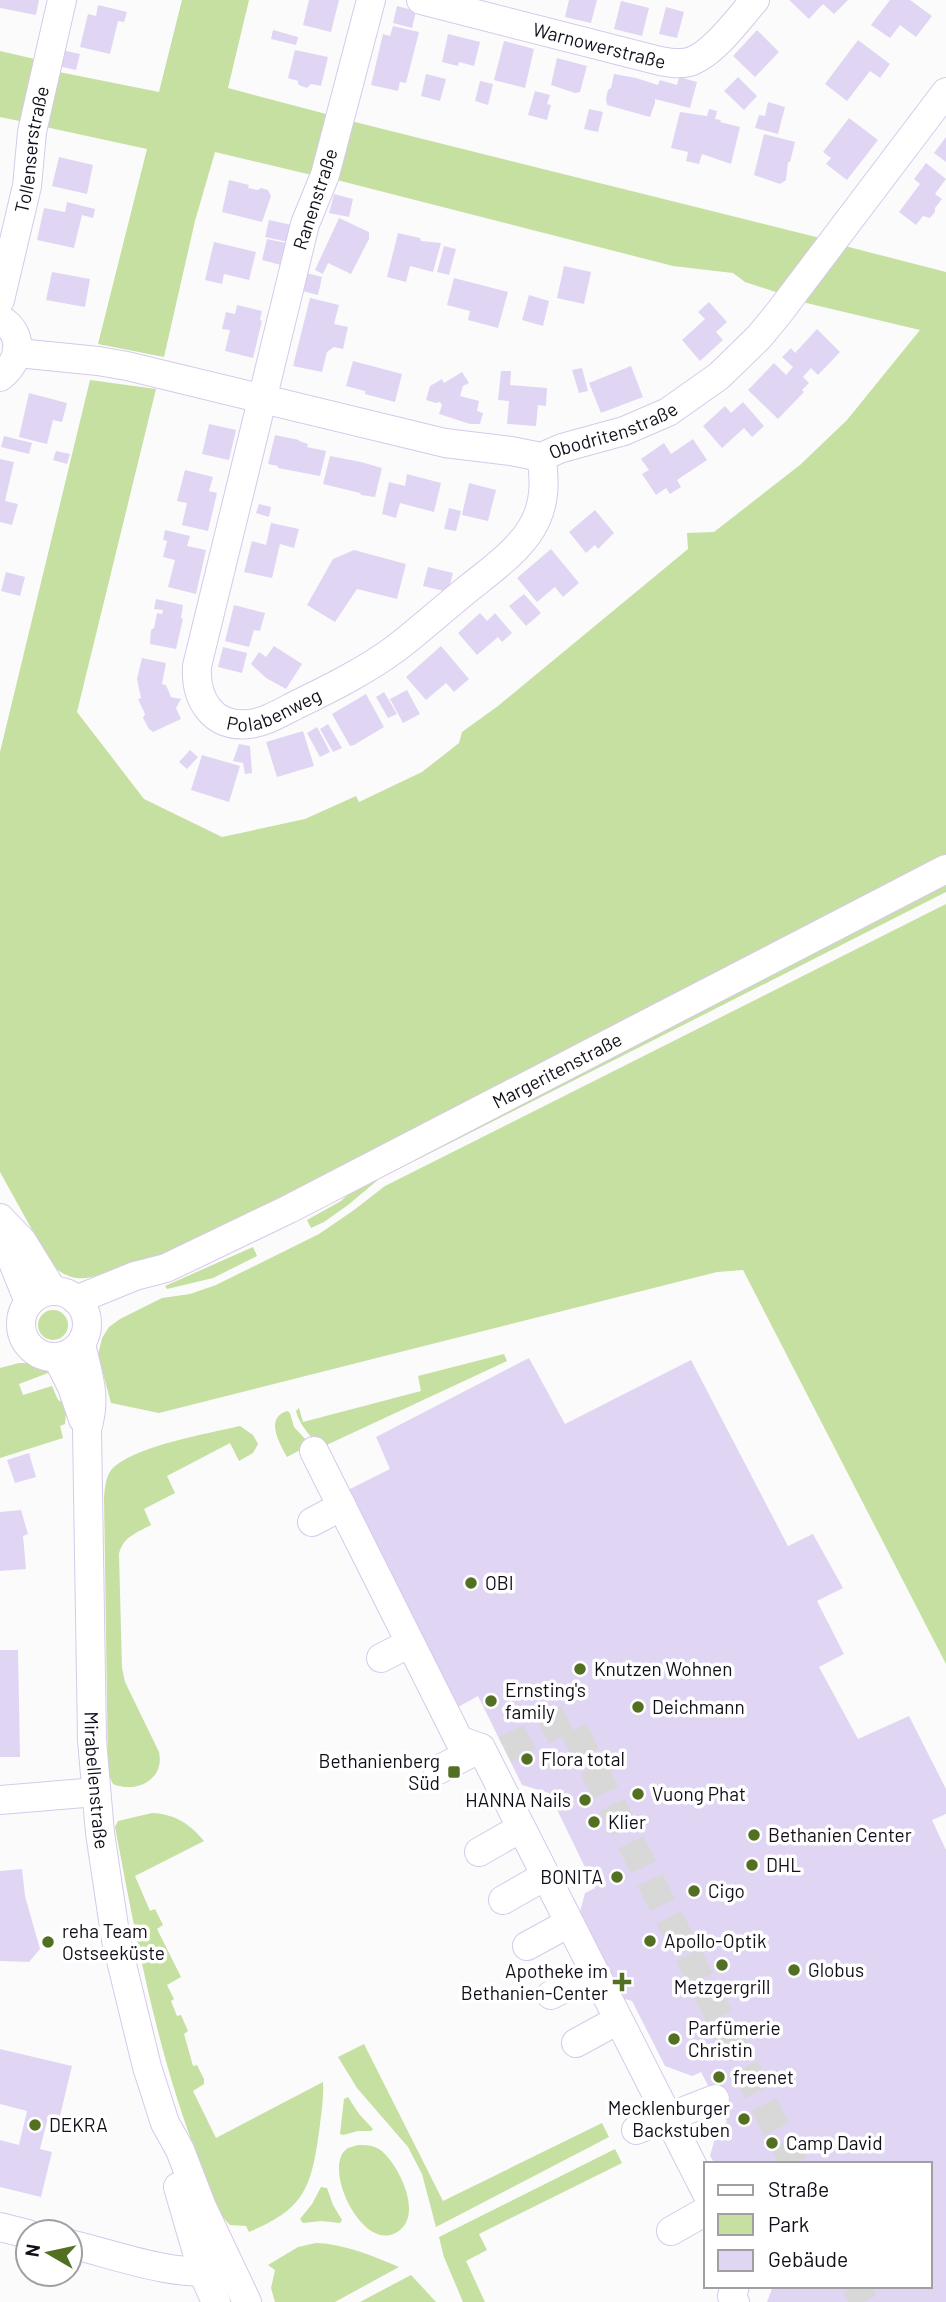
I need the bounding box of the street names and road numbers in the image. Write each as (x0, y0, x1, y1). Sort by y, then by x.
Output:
street label: Warnowerstraße (531, 17, 668, 73)
street label: Tollenserstraße (9, 84, 53, 215)
street label: Ranenstraße (287, 145, 342, 252)
street label: Obodritenstraße (545, 397, 682, 463)
street label: Polabenweg (225, 683, 325, 735)
street label: Margeritenstraße (488, 1027, 625, 1113)
street label: Mirabellenstraße (81, 1711, 114, 1851)

